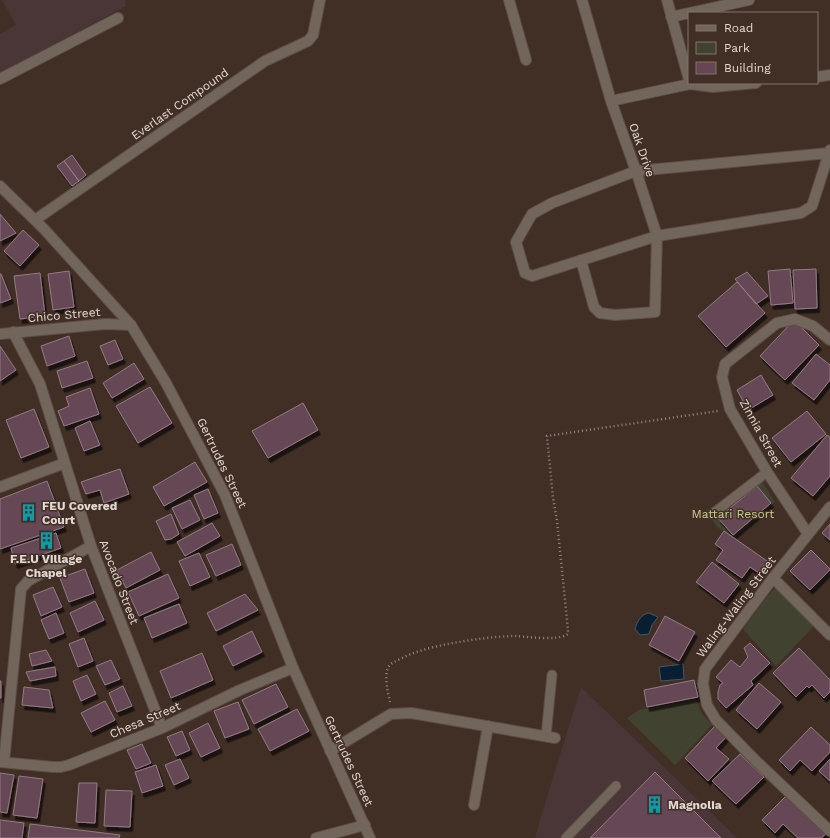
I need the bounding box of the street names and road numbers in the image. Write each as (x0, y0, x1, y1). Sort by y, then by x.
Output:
street label: Everlast Compound (129, 65, 231, 143)
street label: Oak Drive (626, 121, 658, 179)
street label: Chico Street (27, 305, 101, 325)
street label: Zinnia Street (737, 397, 785, 469)
street label: Gertrudes Street (194, 416, 250, 510)
street label: Avocado Street (96, 538, 142, 626)
street label: Waling-Waling Street (693, 554, 779, 660)
street label: Chesa Street (107, 699, 183, 741)
street label: Gertrudes Street (322, 713, 376, 809)

